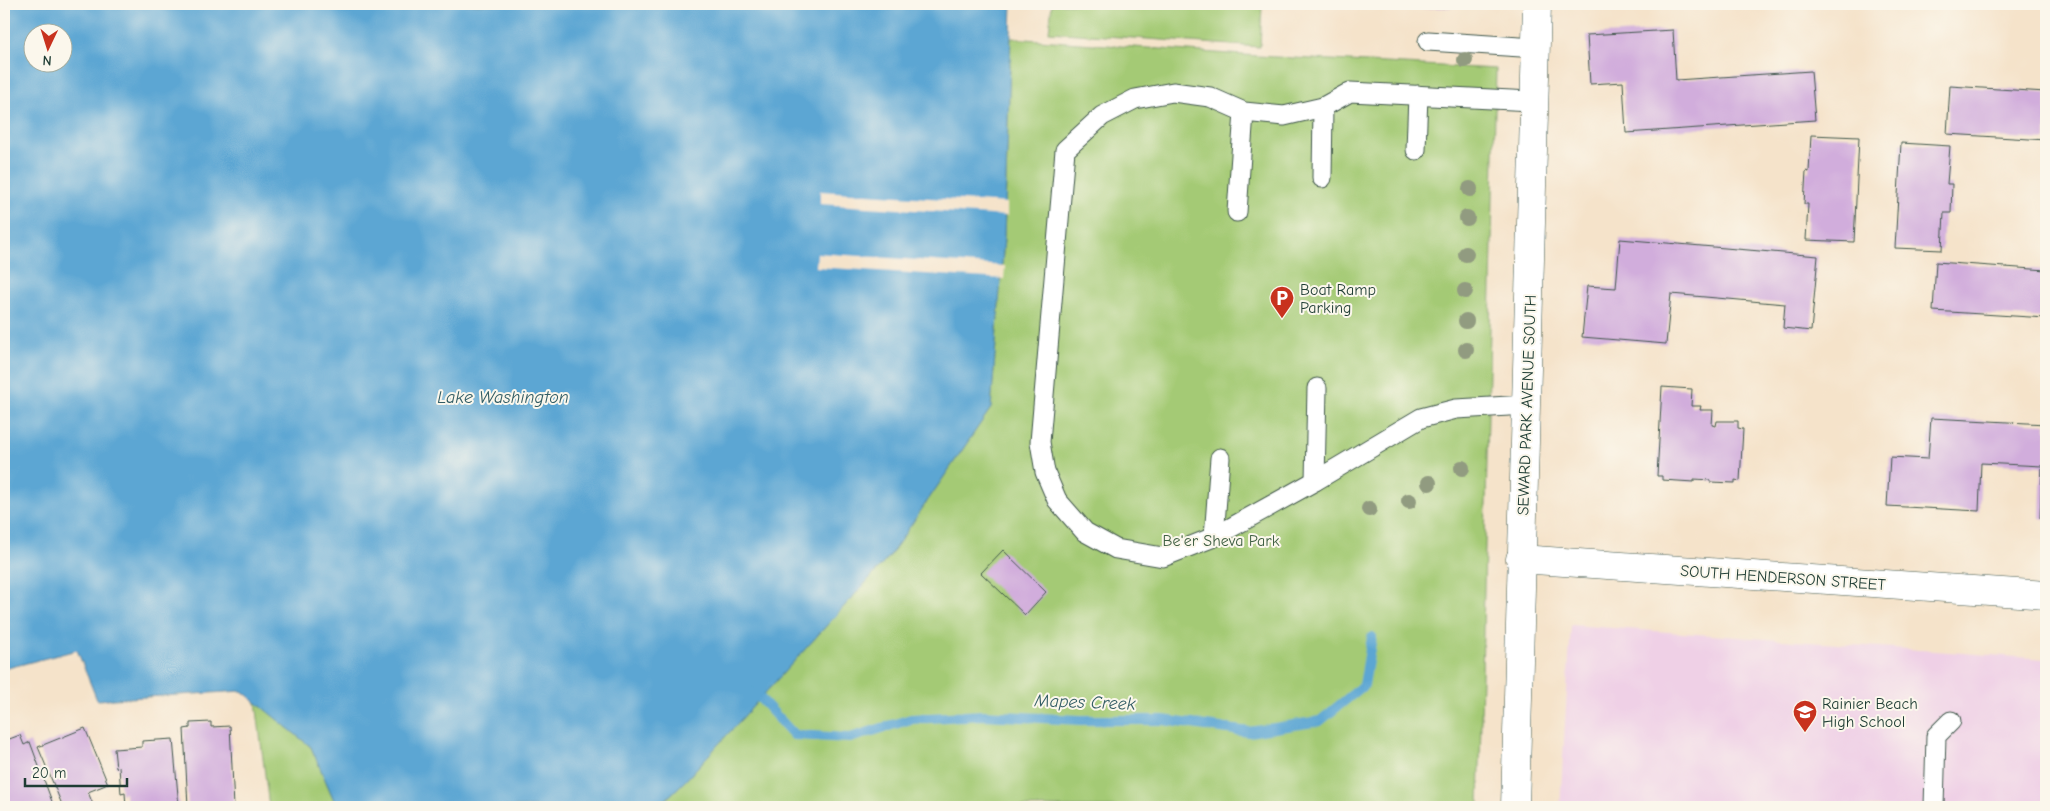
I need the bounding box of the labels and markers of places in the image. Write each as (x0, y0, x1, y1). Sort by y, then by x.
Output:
place label: Boat Ramp Parking (1300, 281, 1376, 317)
parking icon: Boat Ramp Parking (1269, 285, 1295, 319)
place label: Rainier Beach High School (1822, 695, 1918, 731)
school or university icon: Rainier Beach High School (1792, 699, 1818, 733)

